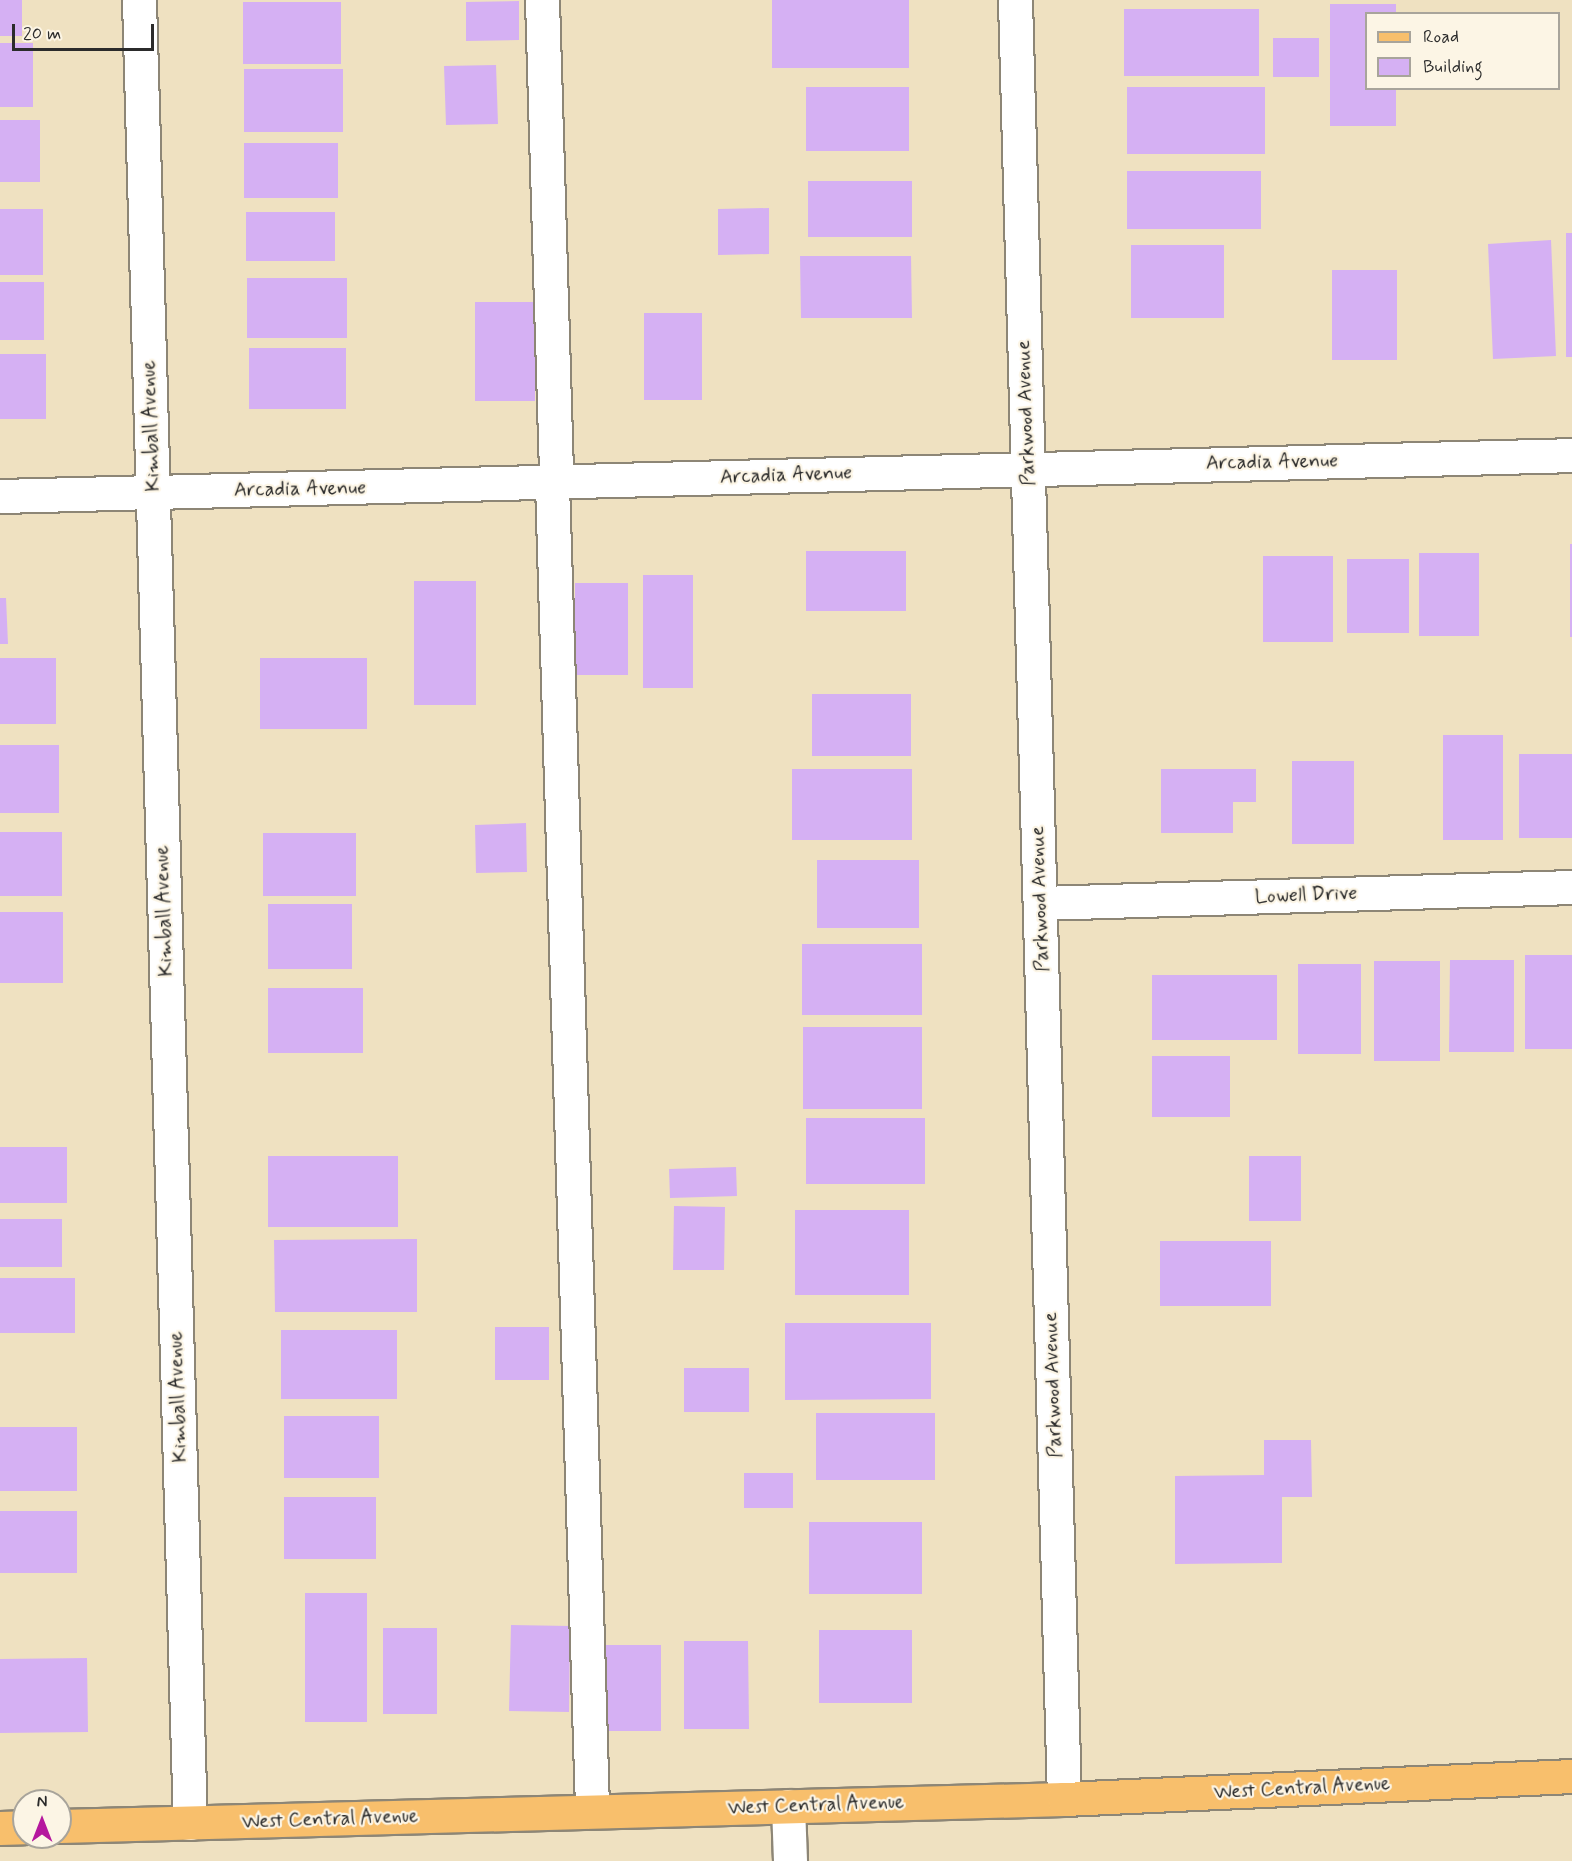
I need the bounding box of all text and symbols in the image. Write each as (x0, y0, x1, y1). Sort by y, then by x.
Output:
scale bar (15, 12, 158, 50)
legend (1365, 12, 1560, 90)
text: 20 m (23, 22, 61, 46)
text: Road (1423, 25, 1459, 49)
text: Building (1423, 55, 1483, 79)
street label: Parkwood Avenue (1011, 339, 1041, 487)
street label: Kimball Avenue (137, 358, 165, 494)
street label: Arcadia Avenue (1204, 449, 1340, 475)
street label: Arcadia Avenue (718, 461, 854, 489)
street label: Arcadia Avenue (232, 476, 368, 502)
street label: Parkwood Avenue (1025, 825, 1055, 973)
street label: Kimball Avenue (150, 843, 178, 979)
street label: Lowell Drive (1255, 881, 1357, 909)
street label: Parkwood Avenue (1038, 1311, 1068, 1459)
street label: Kimball Avenue (164, 1329, 192, 1465)
street label: West Central Avenue (1211, 1771, 1393, 1805)
north arrow (12, 1789, 72, 1849)
street label: West Central Avenue (725, 1790, 907, 1820)
text: N (37, 1792, 47, 1813)
street label: West Central Avenue (239, 1804, 421, 1834)

